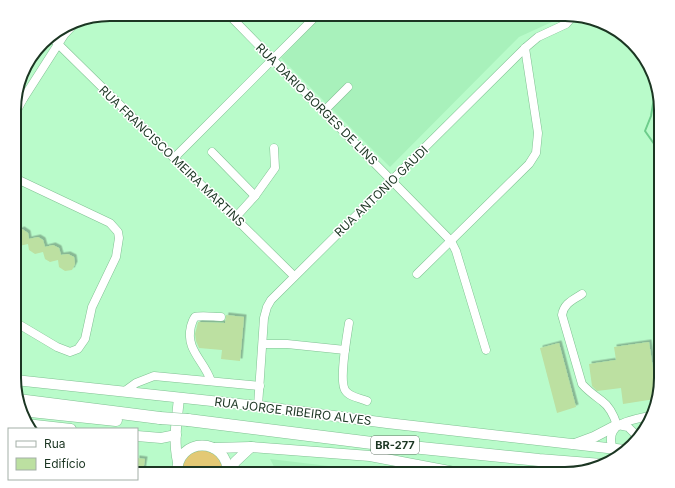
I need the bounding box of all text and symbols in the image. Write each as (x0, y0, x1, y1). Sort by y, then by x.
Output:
street label: RUA DARIO BORGES DE LINS (253, 40, 381, 168)
street label: RUA FRANCISCO MEIRA MARTINS (96, 82, 248, 230)
street label: RUA ANTONIO GAUDI (331, 142, 431, 240)
street label: RUA JORGE RIBEIRO ALVES (214, 394, 373, 428)
legend (8, 428, 138, 480)
text: Rua (44, 436, 66, 451)
road number: BR-277 (371, 436, 419, 454)
text: Edifício (44, 456, 86, 471)

